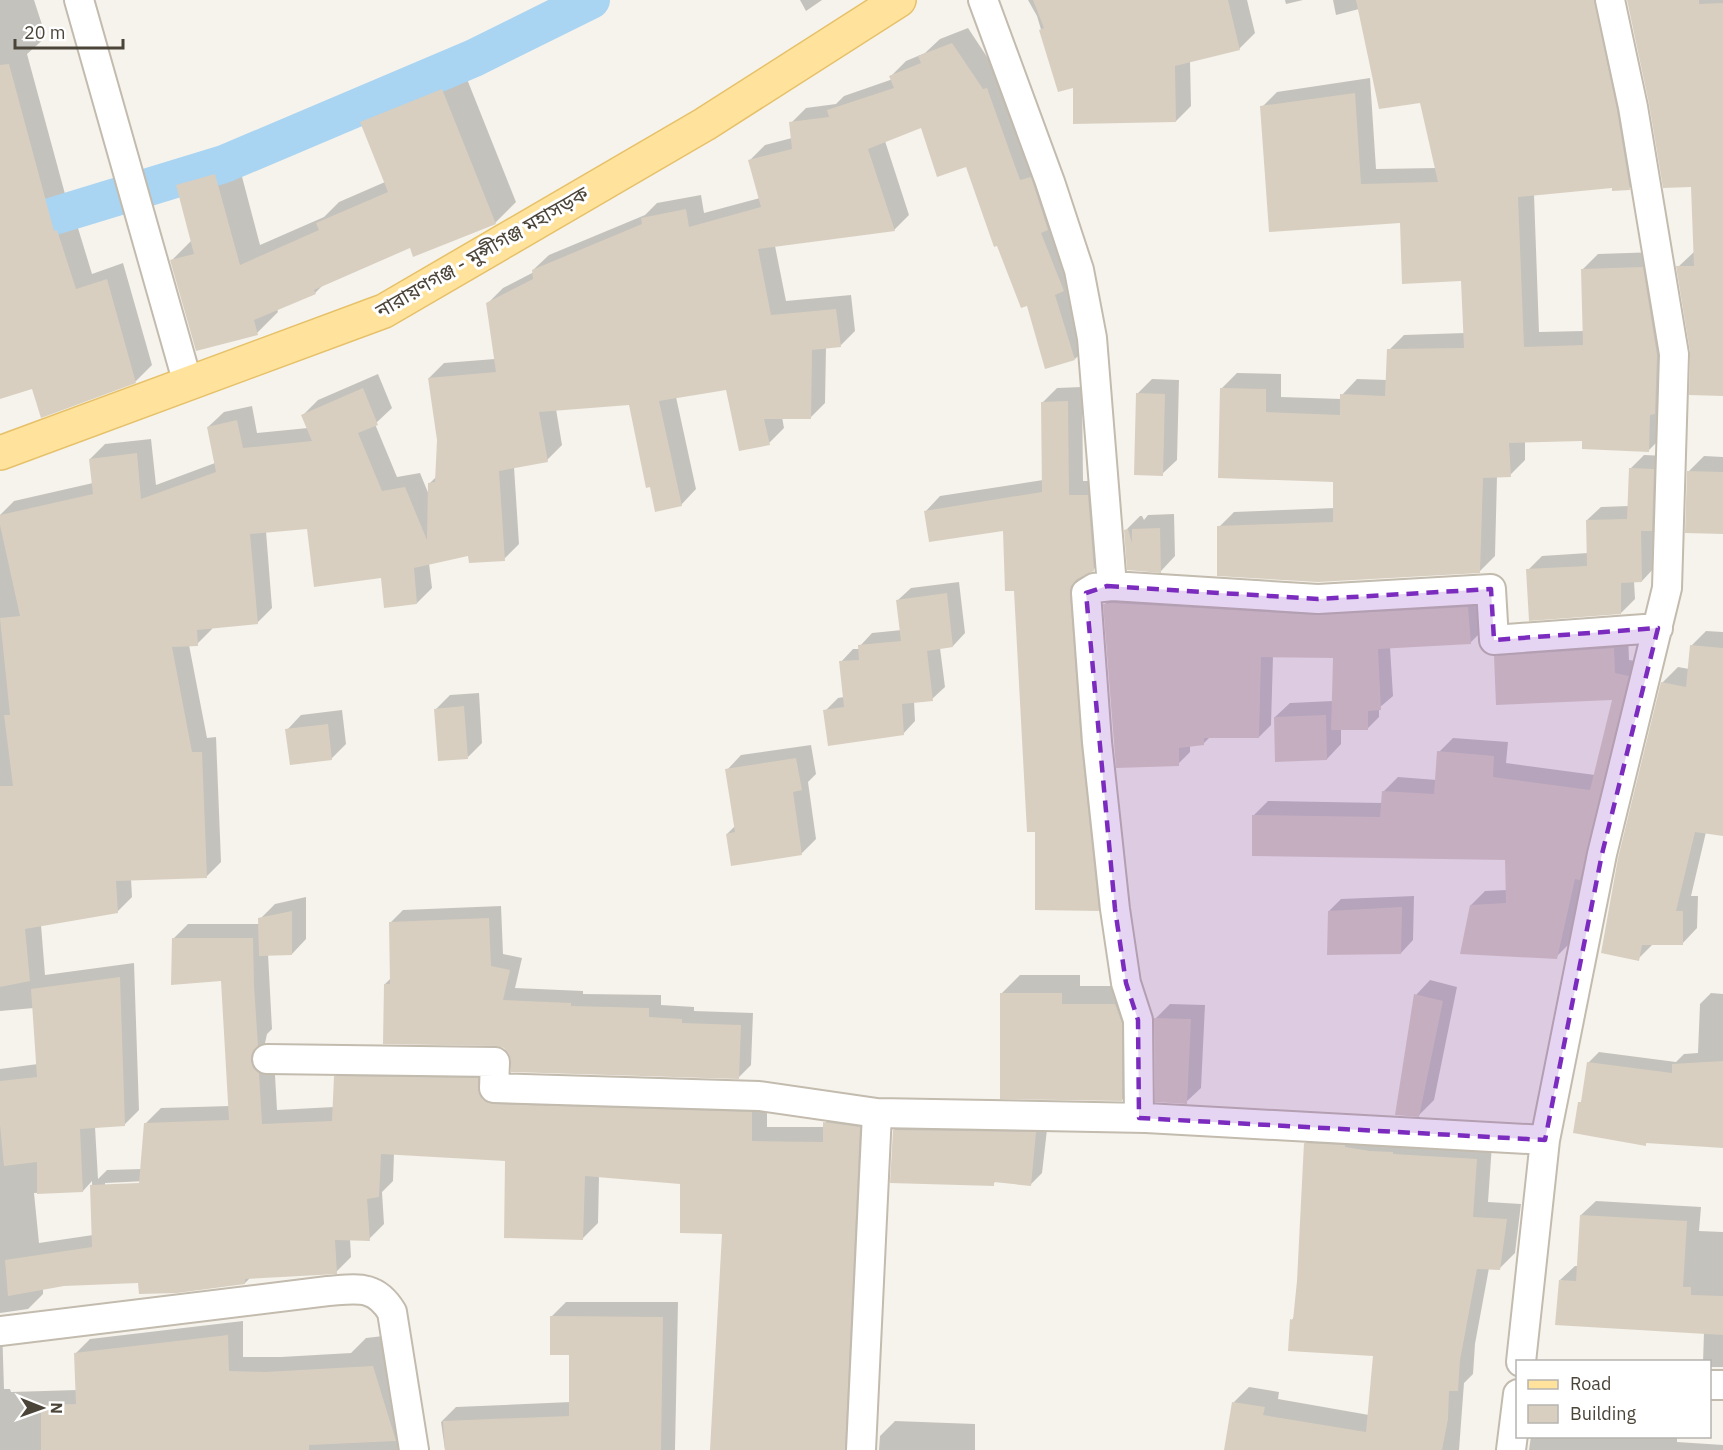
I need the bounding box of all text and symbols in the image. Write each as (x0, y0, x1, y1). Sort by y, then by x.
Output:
scale bar (15, 12, 123, 50)
text: 20 m (24, 21, 66, 44)
street label: নারায়ণগঞ্জ - মুন্সীগঞ্জ মহাসড়ক (370, 179, 594, 324)
legend (1516, 1360, 1711, 1438)
text: Road (1570, 1372, 1611, 1395)
north arrow (12, 1378, 72, 1438)
text: N (47, 1402, 67, 1414)
text: Building (1570, 1402, 1637, 1425)

